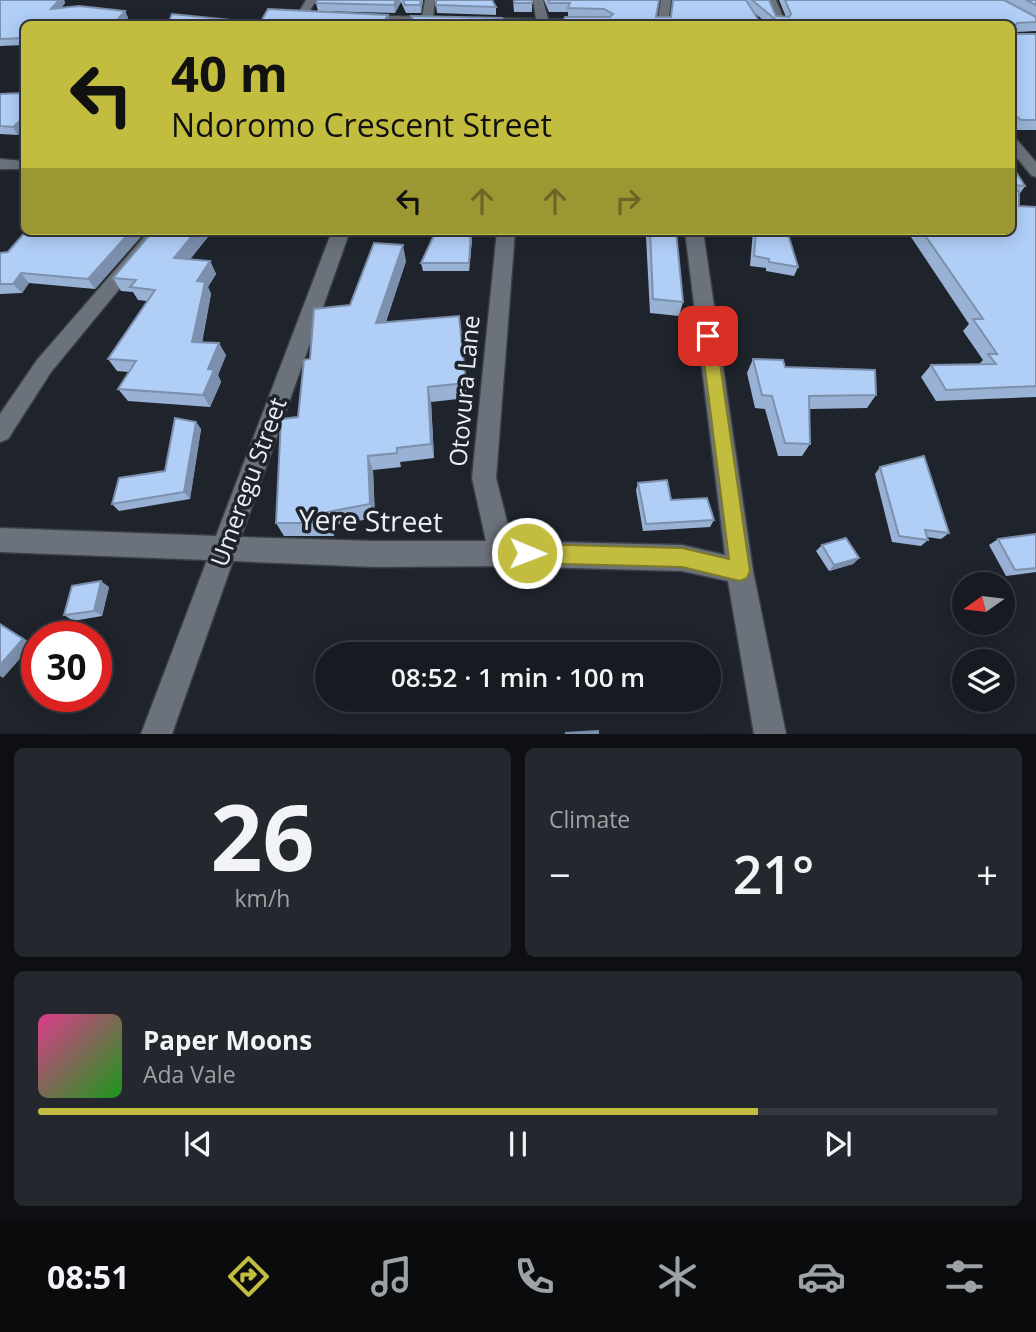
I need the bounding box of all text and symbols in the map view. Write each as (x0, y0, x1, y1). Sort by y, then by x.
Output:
text: 40 m (171, 40, 288, 106)
icon: left (56, 49, 147, 140)
text: Ndoromo Crescent Street (171, 103, 552, 146)
icon: left (390, 182, 428, 220)
icon: ahead (463, 182, 501, 220)
icon: ahead (536, 182, 574, 220)
icon: right (609, 182, 647, 220)
pin (678, 306, 738, 366)
street label: Otovura Lane (440, 314, 487, 468)
icon: arrive (689, 317, 727, 355)
street label: Umeregu Street (202, 392, 293, 571)
street label: Yere Street (299, 500, 443, 540)
position arrow (490, 516, 564, 590)
north arrow (952, 572, 1015, 635)
map controls (952, 572, 1015, 712)
speed limit sign: 30 (21, 621, 112, 712)
button: layers (952, 649, 1015, 712)
text: 08:52 · 1 min · 100 m (391, 659, 645, 695)
text: 26 (210, 774, 315, 898)
text: Climate (549, 803, 630, 835)
text: 21° (733, 838, 814, 909)
text: − (549, 848, 571, 900)
text: + (976, 848, 998, 900)
text: km/h (235, 882, 290, 914)
text: Paper Moons (143, 1022, 312, 1058)
text: Ada Vale (143, 1058, 236, 1090)
icon: previous (179, 1125, 217, 1163)
icon: pause (499, 1125, 537, 1163)
icon: next (819, 1125, 857, 1163)
icon: directions (224, 1252, 273, 1301)
icon: music (367, 1252, 416, 1301)
icon: phone (510, 1252, 559, 1301)
icon: climate (653, 1252, 702, 1301)
icon: car (797, 1252, 846, 1301)
icon: filters (940, 1252, 989, 1301)
text: 08:51 (47, 1255, 129, 1298)

